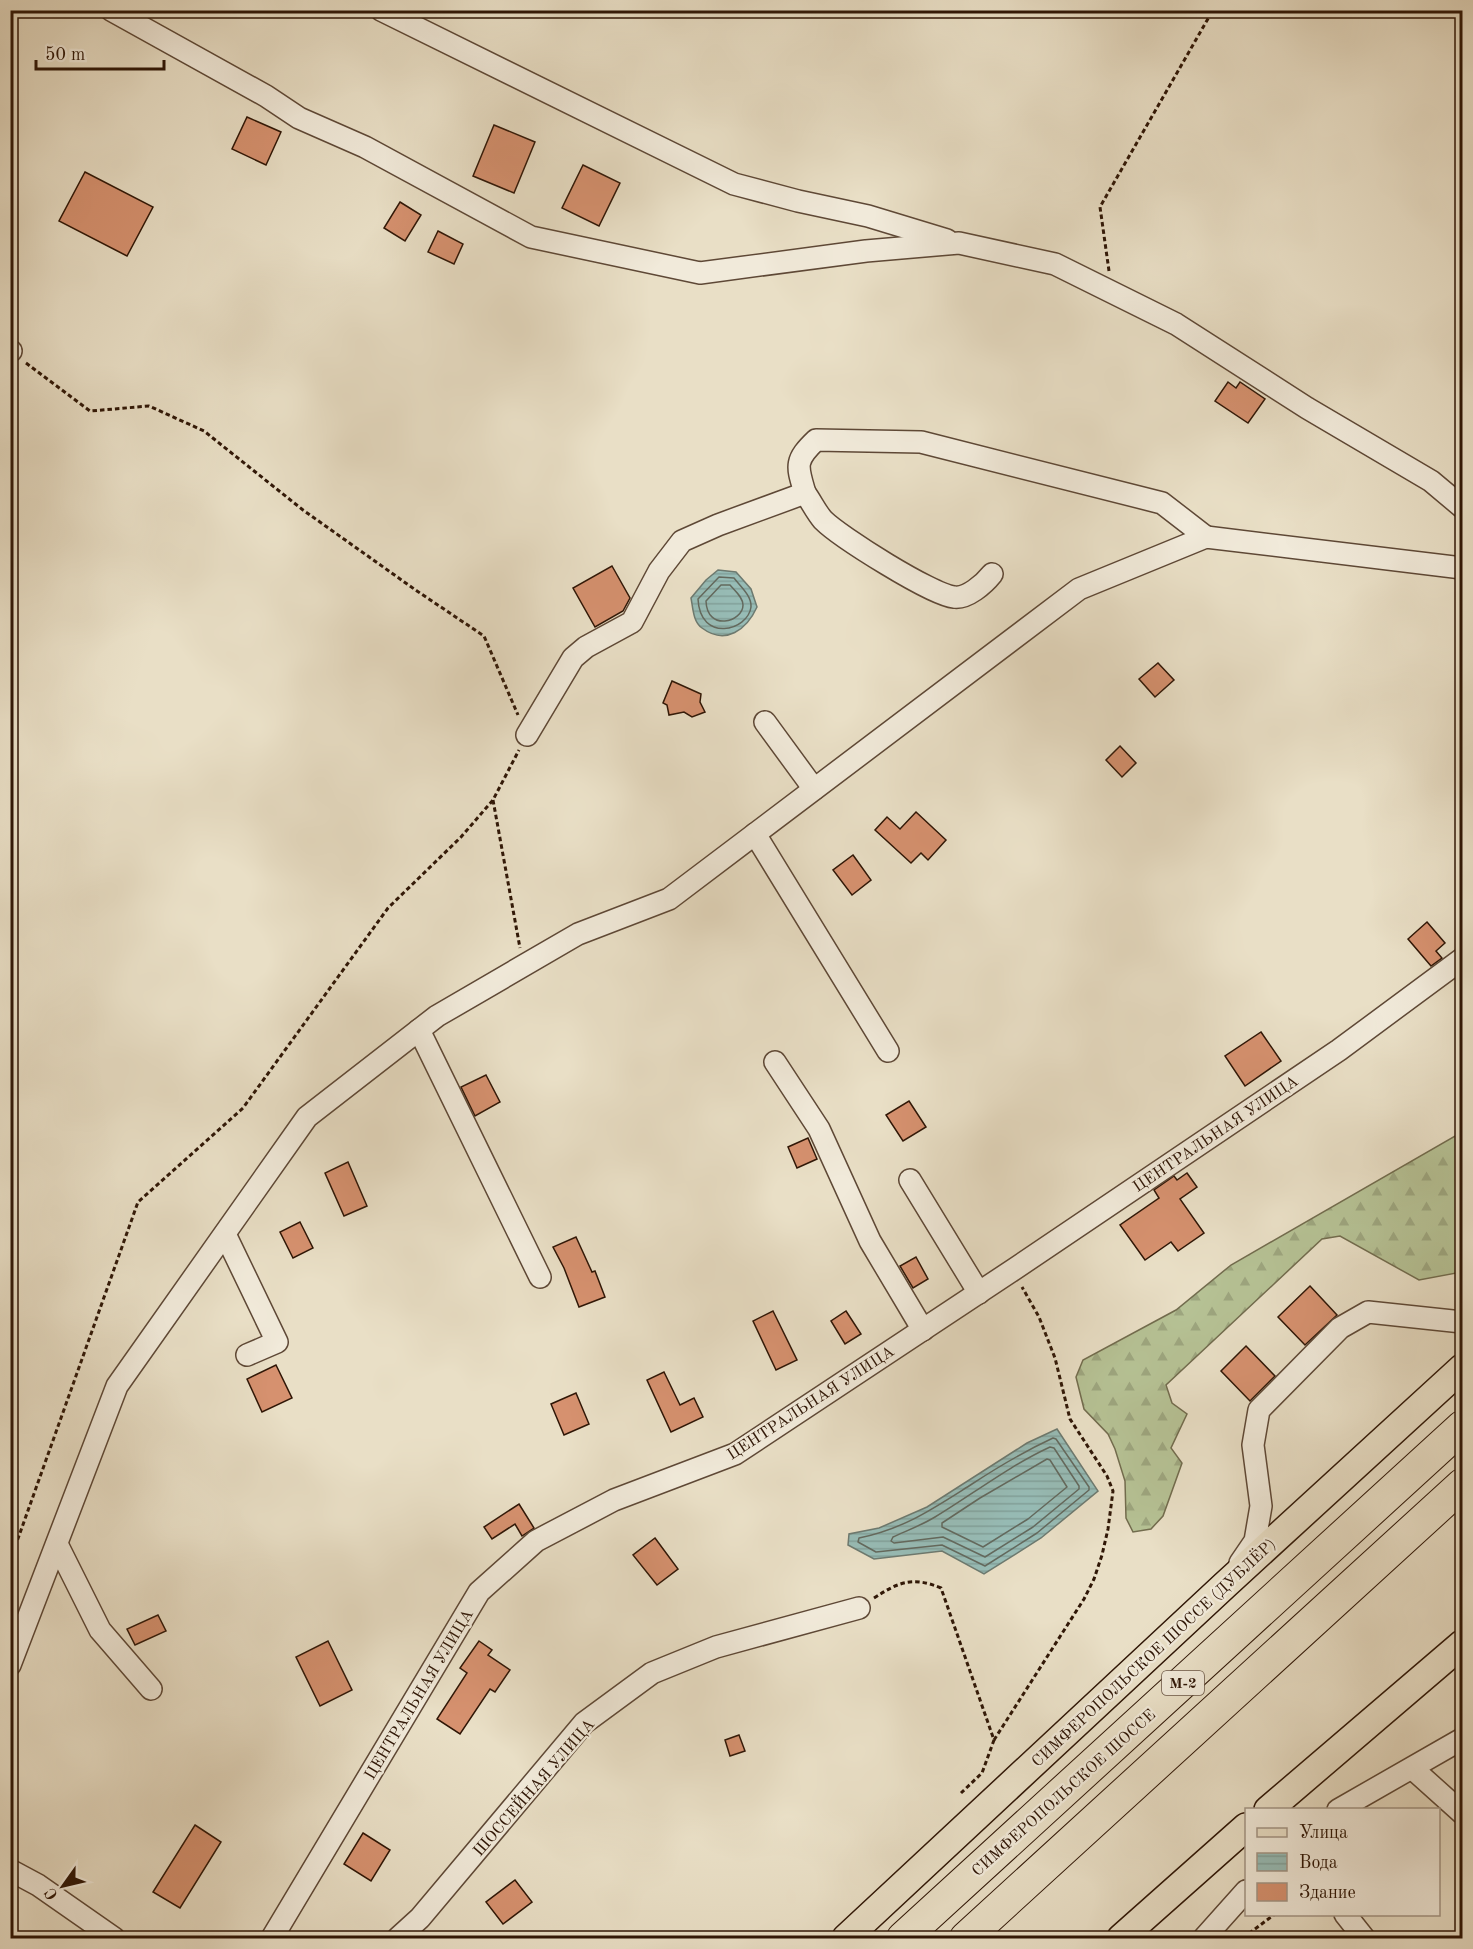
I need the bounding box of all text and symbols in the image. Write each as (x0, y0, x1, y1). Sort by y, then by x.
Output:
scale bar (36, 33, 164, 71)
text: 50 m (45, 46, 85, 64)
street label: ЦЕНТРАЛЬНАЯ УЛИЦА (1131, 1073, 1302, 1196)
street label: ЦЕНТРАЛЬНАЯ УЛИЦА (725, 1344, 897, 1464)
street label: СИМФЕРОПОЛЬСКОЕ ШОССЕ (ДУБЛЁР) (1027, 1533, 1279, 1771)
street label: ЦЕНТРАЛЬНАЯ УЛИЦА (363, 1607, 477, 1783)
road number: М-2 (1162, 1671, 1204, 1695)
street label: СИМФЕРОПОЛЬСКОЕ ШОССЕ (970, 1707, 1159, 1880)
street label: ШОССЕЙНАЯ УЛИЦА (468, 1714, 598, 1860)
legend (1245, 1808, 1440, 1916)
text: Улица (1299, 1824, 1348, 1842)
text: Вода (1299, 1854, 1338, 1872)
north arrow (33, 1856, 93, 1916)
text: С (43, 1884, 62, 1902)
text: Здание (1299, 1884, 1356, 1902)

